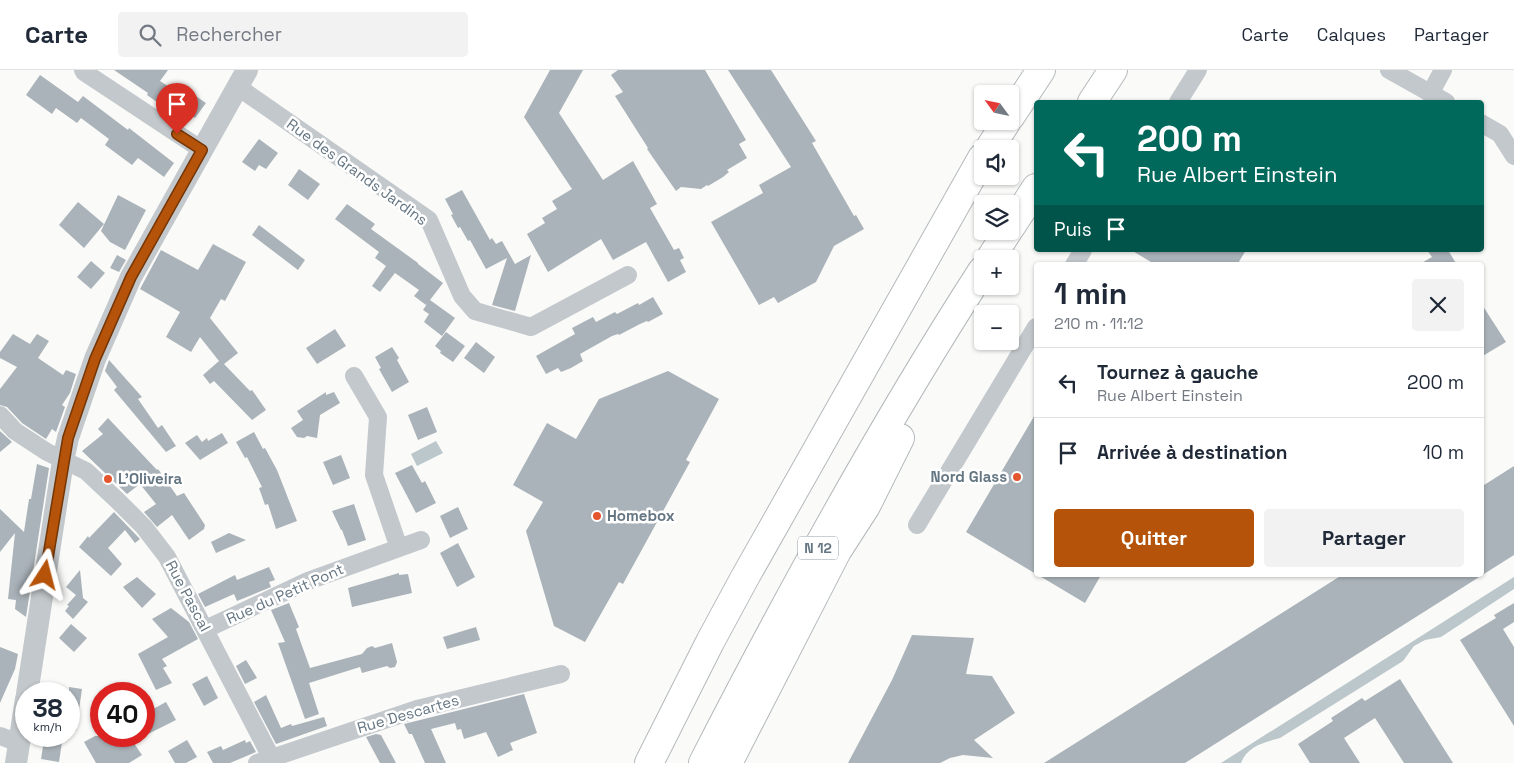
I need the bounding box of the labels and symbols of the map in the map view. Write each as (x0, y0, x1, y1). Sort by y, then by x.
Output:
pin (156, 83, 198, 134)
north arrow (974, 85, 1019, 130)
street label: Rue des Grands Jardins (283, 114, 431, 229)
place label: Nord Glass (930, 467, 1007, 486)
place label: L'Oliveira (118, 469, 183, 488)
marker: Nord Glass (1011, 471, 1023, 483)
marker: L'Oliveira (102, 473, 114, 485)
place label: Homebox (607, 506, 675, 525)
marker: Homebox (591, 510, 603, 522)
road number: N 12 (798, 536, 838, 559)
position arrow (18, 548, 70, 600)
street label: Rue Pascal (162, 557, 215, 635)
street label: Rue du Petit Pont (223, 559, 347, 628)
speed limit sign: 40 (90, 682, 155, 747)
street label: Rue Descartes (355, 690, 461, 737)

